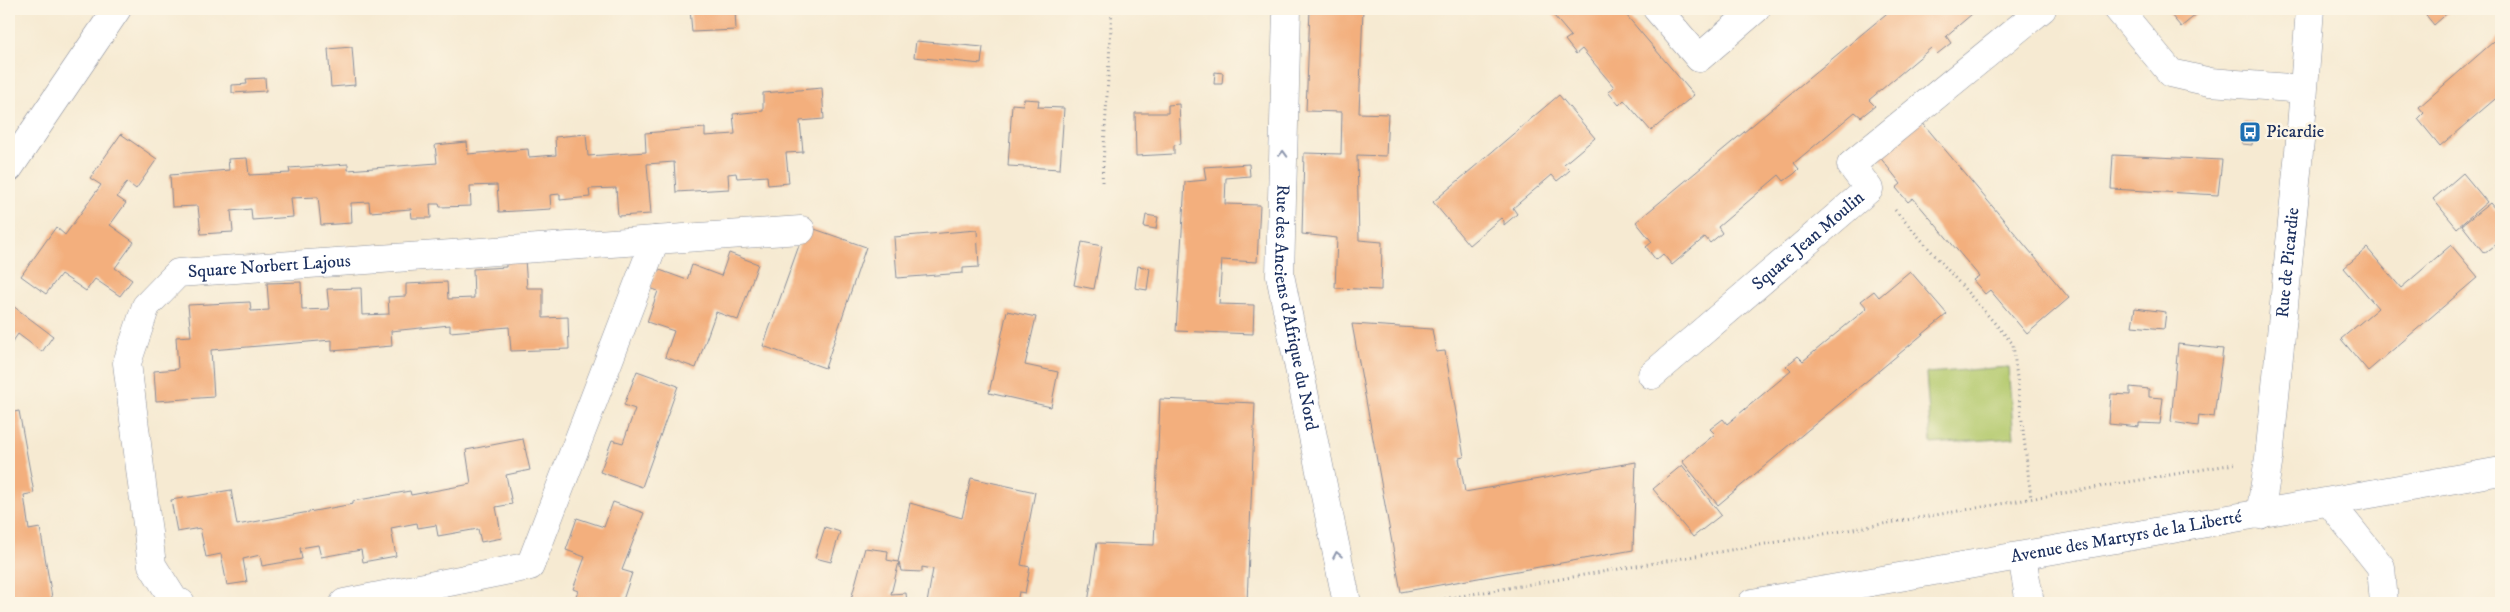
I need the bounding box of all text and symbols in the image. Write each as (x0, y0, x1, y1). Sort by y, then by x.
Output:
bus stop icon: Picardie (2238, 120, 2262, 144)
place label: Picardie (2266, 121, 2324, 143)
one-way arrow (1278, 149, 1288, 157)
street label: Rue des Anciens d'Afrique du Nord (1269, 184, 1322, 432)
street label: Square Jean Moulin (1748, 186, 1870, 295)
street label: Rue de Picardie (2272, 207, 2304, 319)
street label: Square Norbert Lajous (187, 250, 351, 283)
street label: Avenue des Martyrs de la Liberté (2009, 506, 2244, 568)
one-way arrow (1332, 551, 1343, 560)

